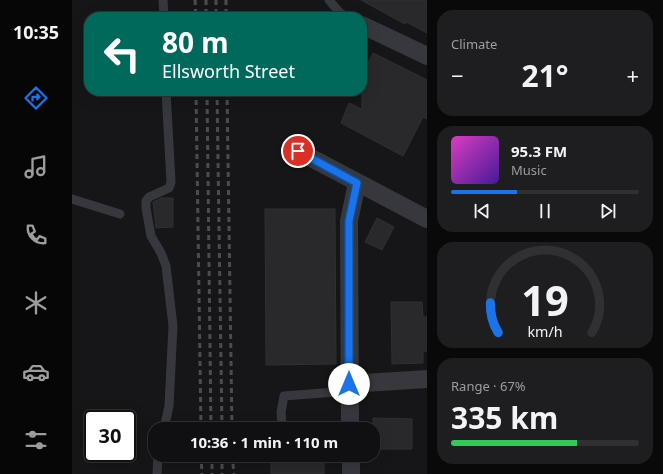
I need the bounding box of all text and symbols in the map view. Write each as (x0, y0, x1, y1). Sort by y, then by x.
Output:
text: 10:35 (13, 20, 59, 44)
text: 80 m (162, 23, 229, 61)
icon: left (96, 28, 148, 80)
text: Climate (451, 35, 497, 53)
text: 21° (521, 55, 569, 96)
text: Ellsworth Street (162, 59, 295, 83)
text: − (451, 60, 464, 90)
text: + (626, 60, 639, 90)
icon: directions (22, 84, 50, 112)
pin (281, 134, 315, 168)
icon: arrive (287, 140, 309, 162)
text: 95.3 FM (511, 141, 567, 161)
icon: music (22, 153, 50, 181)
text: Music (511, 161, 547, 179)
icon: previous (471, 200, 493, 222)
icon: pause (534, 200, 556, 222)
icon: next (597, 200, 619, 222)
icon: phone (22, 221, 50, 249)
text: 19 (521, 272, 569, 328)
icon: climate (22, 289, 50, 317)
text: km/h (527, 322, 563, 341)
icon: car (22, 358, 50, 386)
position arrow (328, 363, 370, 405)
text: Range · 67% (451, 377, 526, 395)
text: 335 km (451, 397, 558, 438)
speed limit sign: 30 (84, 410, 136, 462)
icon: filters (22, 426, 50, 454)
text: 10:36 · 1 min · 110 m (190, 432, 338, 452)

